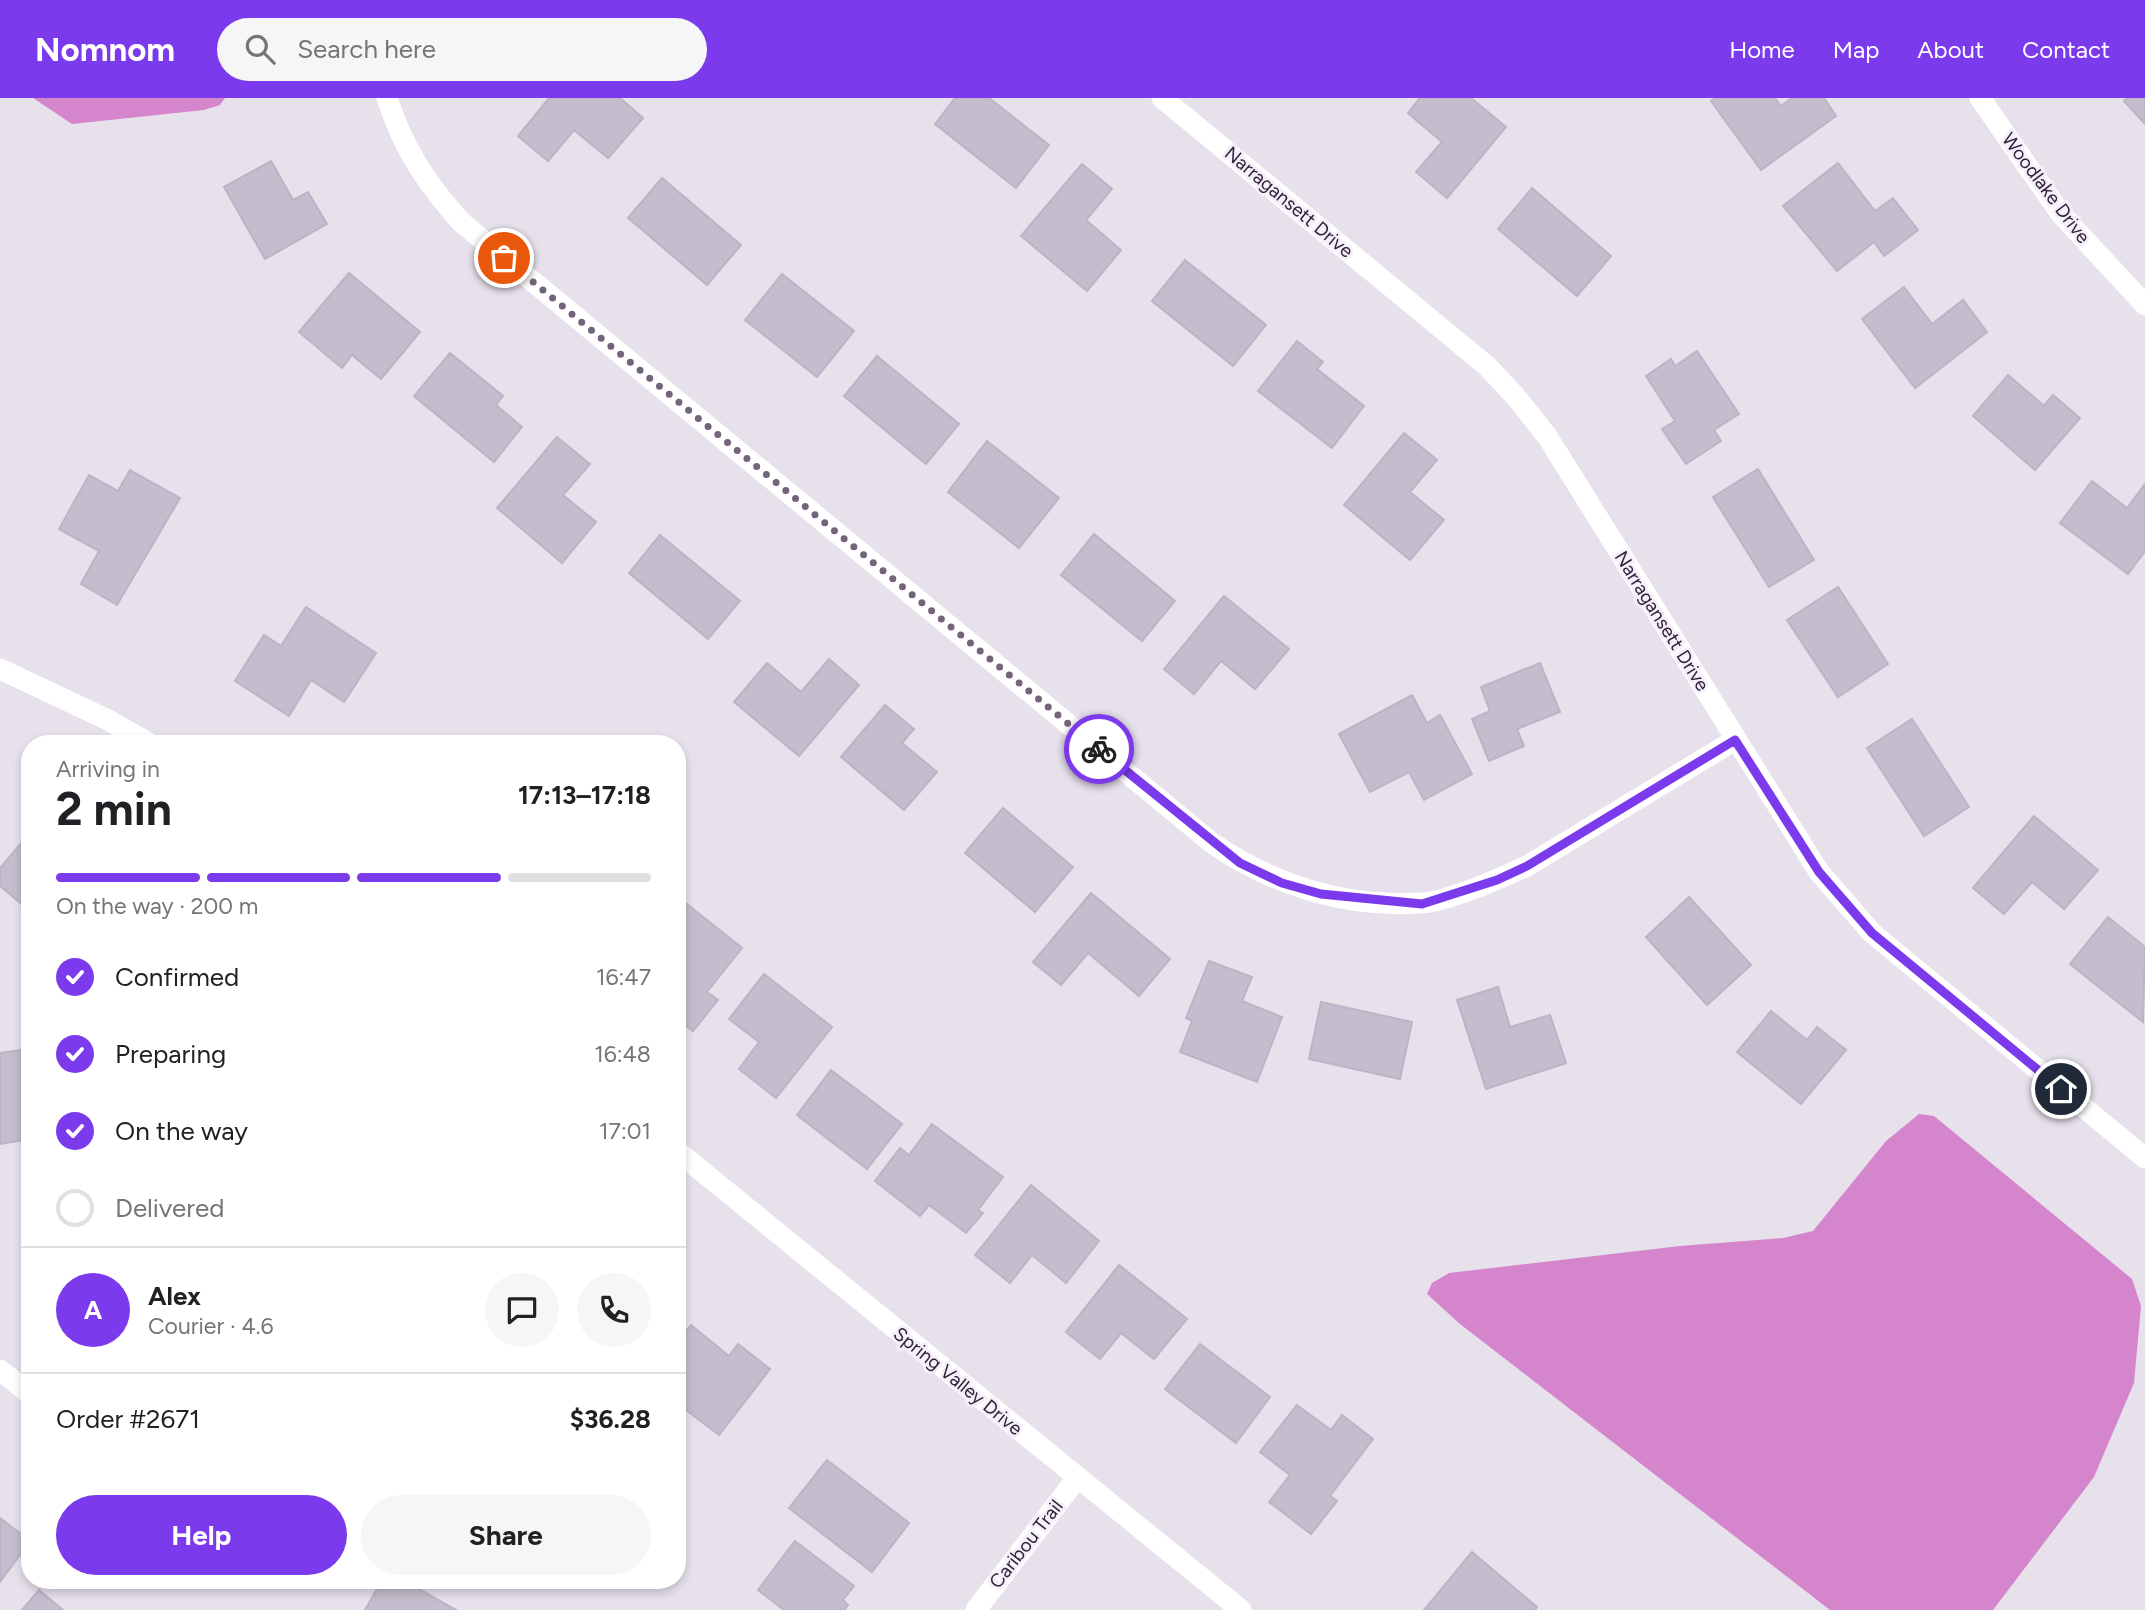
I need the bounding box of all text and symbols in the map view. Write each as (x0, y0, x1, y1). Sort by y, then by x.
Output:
search box (217, 18, 707, 81)
text: Nomnom (35, 30, 175, 69)
icon: search (241, 30, 279, 68)
text: Search here (297, 33, 436, 65)
text: Home (1729, 35, 1795, 64)
text: Map (1833, 35, 1879, 64)
text: About (1917, 35, 1984, 64)
text: Contact (2022, 35, 2110, 64)
street label: Woodlake Drive (1997, 128, 2095, 248)
street label: Narragansett Drive (1220, 142, 1358, 262)
pin (474, 228, 534, 288)
icon: bag (485, 239, 523, 277)
street label: Narragansett Drive (1610, 547, 1714, 695)
courier (1064, 714, 1134, 784)
icon: bike (1080, 730, 1118, 768)
text: Arriving in (56, 755, 160, 783)
text: 17:13–17:18 (518, 779, 651, 811)
text: 2 min (56, 781, 172, 837)
text: On the way · 200 m (56, 892, 258, 920)
icon: check (56, 958, 94, 996)
text: Confirmed (115, 961, 239, 993)
text: 16:47 (596, 963, 651, 991)
icon: check (56, 1035, 94, 1073)
text: Preparing (115, 1038, 226, 1070)
text: 16:48 (594, 1040, 651, 1068)
pin (2031, 1059, 2091, 1119)
icon: home (2042, 1070, 2080, 1108)
icon: check (56, 1112, 94, 1150)
text: On the way (115, 1115, 248, 1147)
text: 17:01 (599, 1117, 651, 1145)
text: Delivered (115, 1192, 224, 1224)
button: chat (485, 1273, 559, 1347)
button: phone (577, 1273, 651, 1347)
text: Alex (148, 1280, 201, 1312)
text: A (84, 1294, 102, 1326)
text: Courier · 4.6 (148, 1312, 274, 1340)
street label: Spring Valley Drive (889, 1322, 1027, 1440)
text: Order #2671 (56, 1403, 200, 1435)
text: $36.28 (570, 1403, 651, 1435)
button: Help (56, 1495, 347, 1575)
button: Share (361, 1495, 651, 1575)
street label: Caribou Trail (984, 1495, 1068, 1593)

